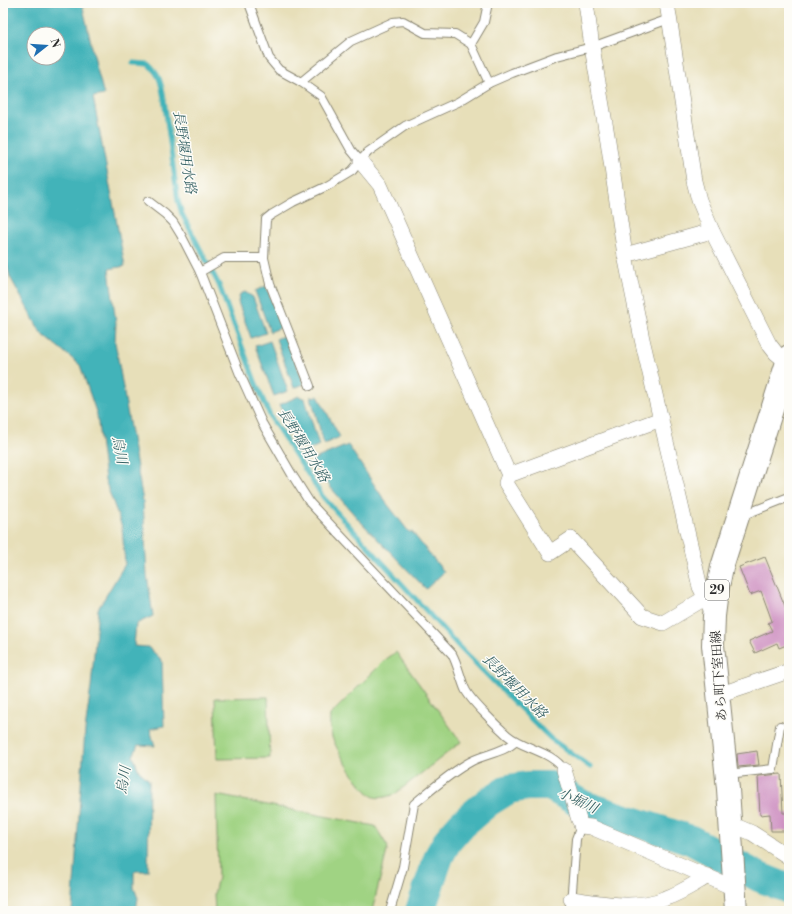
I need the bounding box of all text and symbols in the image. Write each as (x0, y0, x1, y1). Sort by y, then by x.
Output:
north arrow (26, 26, 66, 66)
text: N (47, 37, 63, 50)
water label: 長野堰用水路 (169, 109, 200, 196)
water label: 長野堰用水路 (273, 405, 334, 487)
water label: 烏川 (107, 435, 131, 468)
road number: 29 (705, 580, 729, 600)
street label: あら町下室田線 (708, 630, 730, 722)
water label: 長野堰用水路 (478, 651, 551, 723)
water label: 烏川 (113, 763, 135, 795)
water label: 小堀川 (555, 784, 602, 819)

